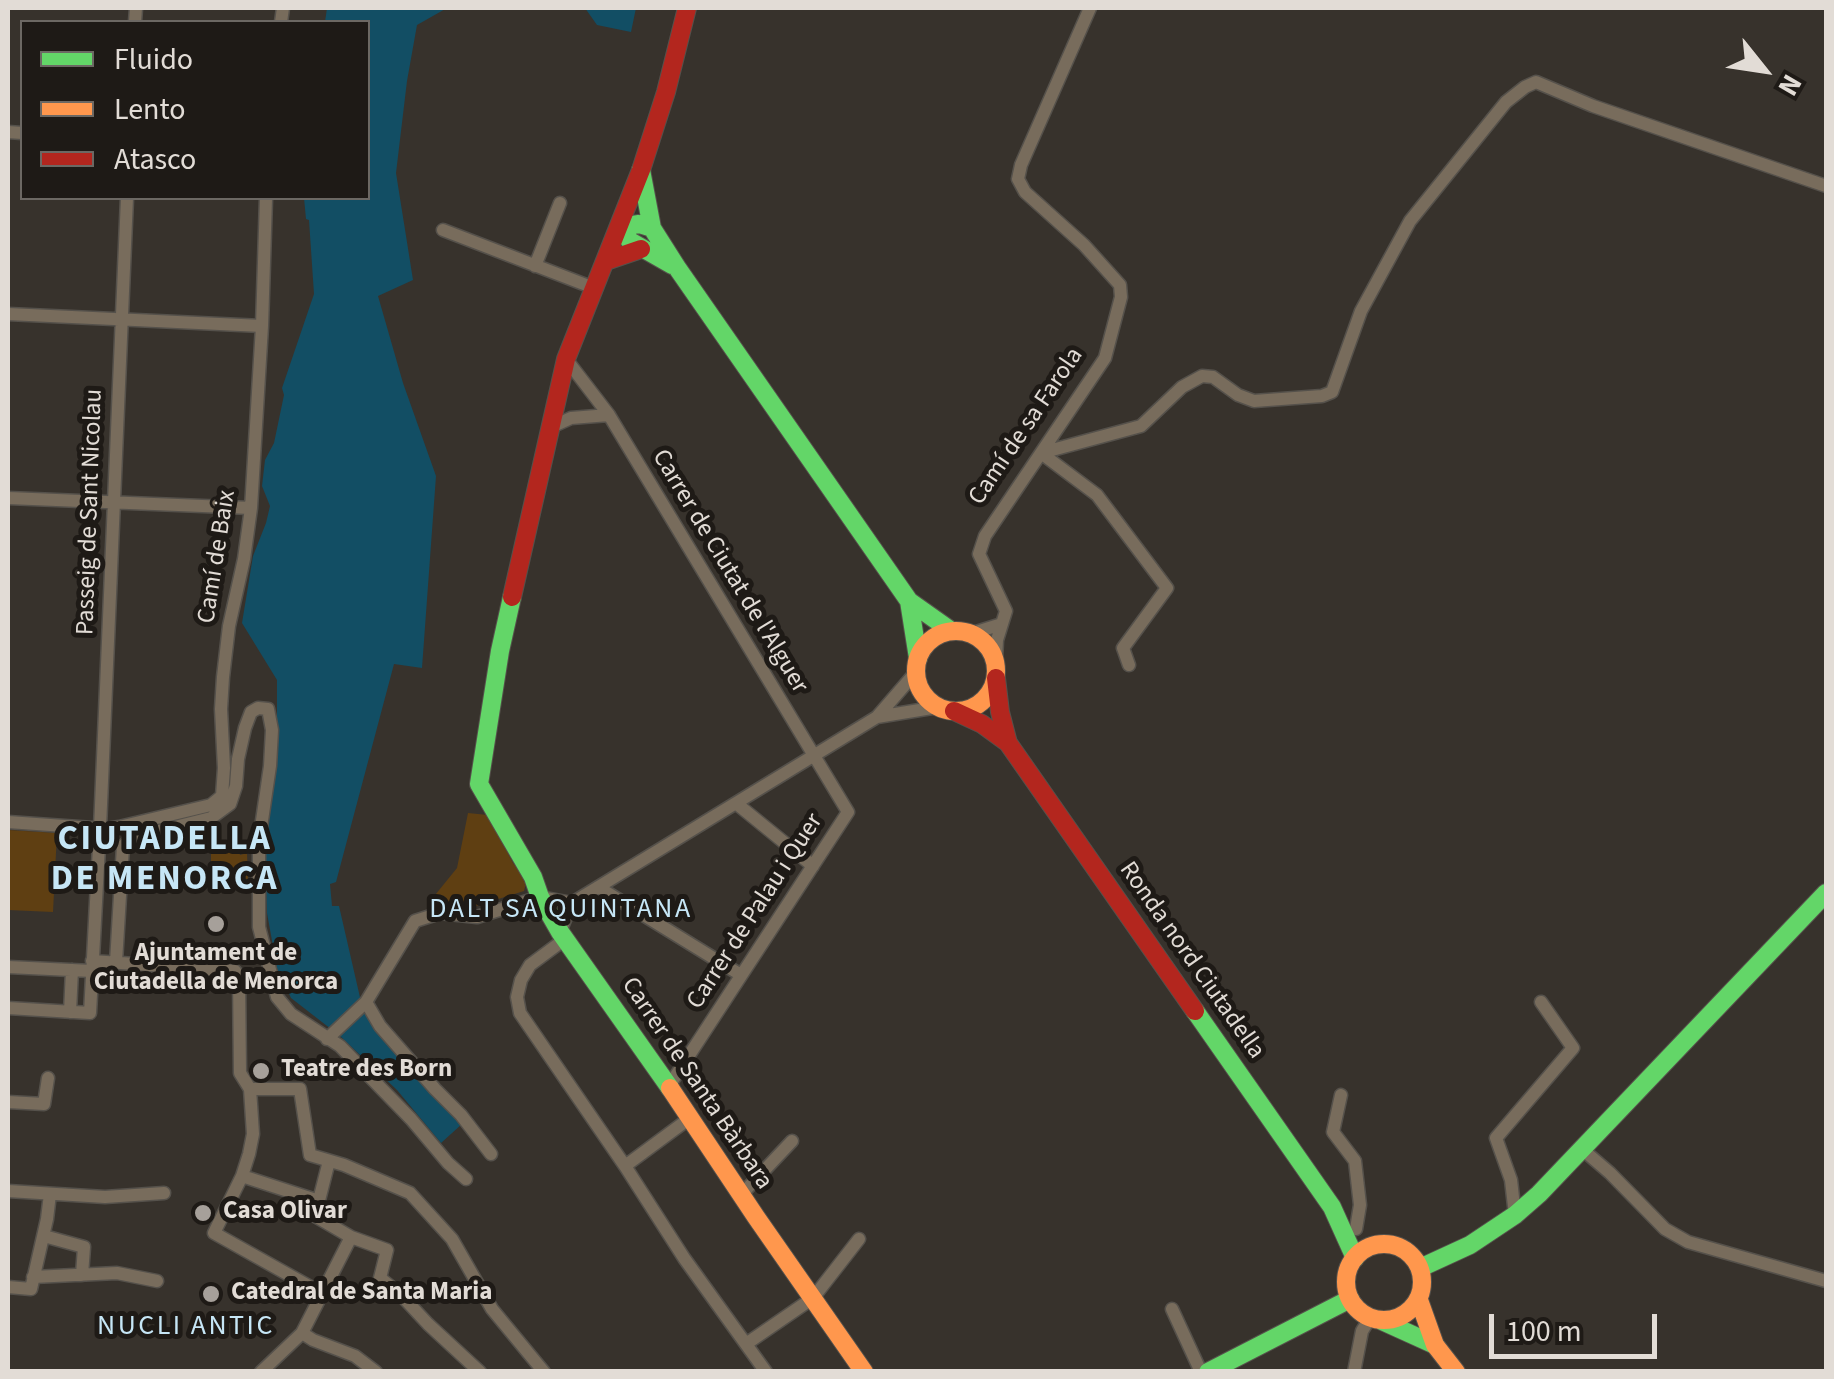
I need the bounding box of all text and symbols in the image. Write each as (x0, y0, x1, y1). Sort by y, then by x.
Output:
legend (20, 20, 370, 200)
north arrow (1714, 20, 1814, 120)
text: Fluido (114, 38, 193, 81)
text: N (1768, 67, 1812, 103)
text: Lento (114, 88, 186, 131)
text: Atasco (114, 138, 196, 181)
street label: Camí de sa Farola (963, 343, 1091, 511)
street label: Passeig de Sant Nicolau (72, 388, 110, 636)
street label: Carrer de Ciutat de l'Alguer (644, 445, 814, 699)
street label: Camí de Baix (193, 488, 243, 626)
street label: Carrer de Palau i Quer (682, 809, 830, 1015)
district label: CIUTADELLA DE MENORCA (51, 820, 279, 902)
street label: Ronda nord Ciutadella (1112, 857, 1270, 1065)
district label: DALT SA QUINTANA (429, 894, 693, 928)
marker: Ajuntament de Ciutadella de Menorca (205, 913, 227, 935)
place label: Ajuntament de Ciutadella de Menorca (94, 940, 338, 999)
street label: Carrer de Santa Bàrbara (614, 972, 778, 1196)
place label: Teatre des Born (281, 1056, 452, 1086)
marker: Teatre des Born (250, 1060, 272, 1082)
place label: Casa Olivar (223, 1198, 347, 1228)
marker: Casa Olivar (192, 1202, 214, 1224)
place label: Catedral de Santa Maria (231, 1279, 492, 1309)
marker: Catedral de Santa Maria (200, 1283, 222, 1305)
scale bar (1494, 1294, 1662, 1356)
text: 100 m (1506, 1310, 1582, 1353)
district label: NUCLI ANTIC (97, 1311, 275, 1345)

